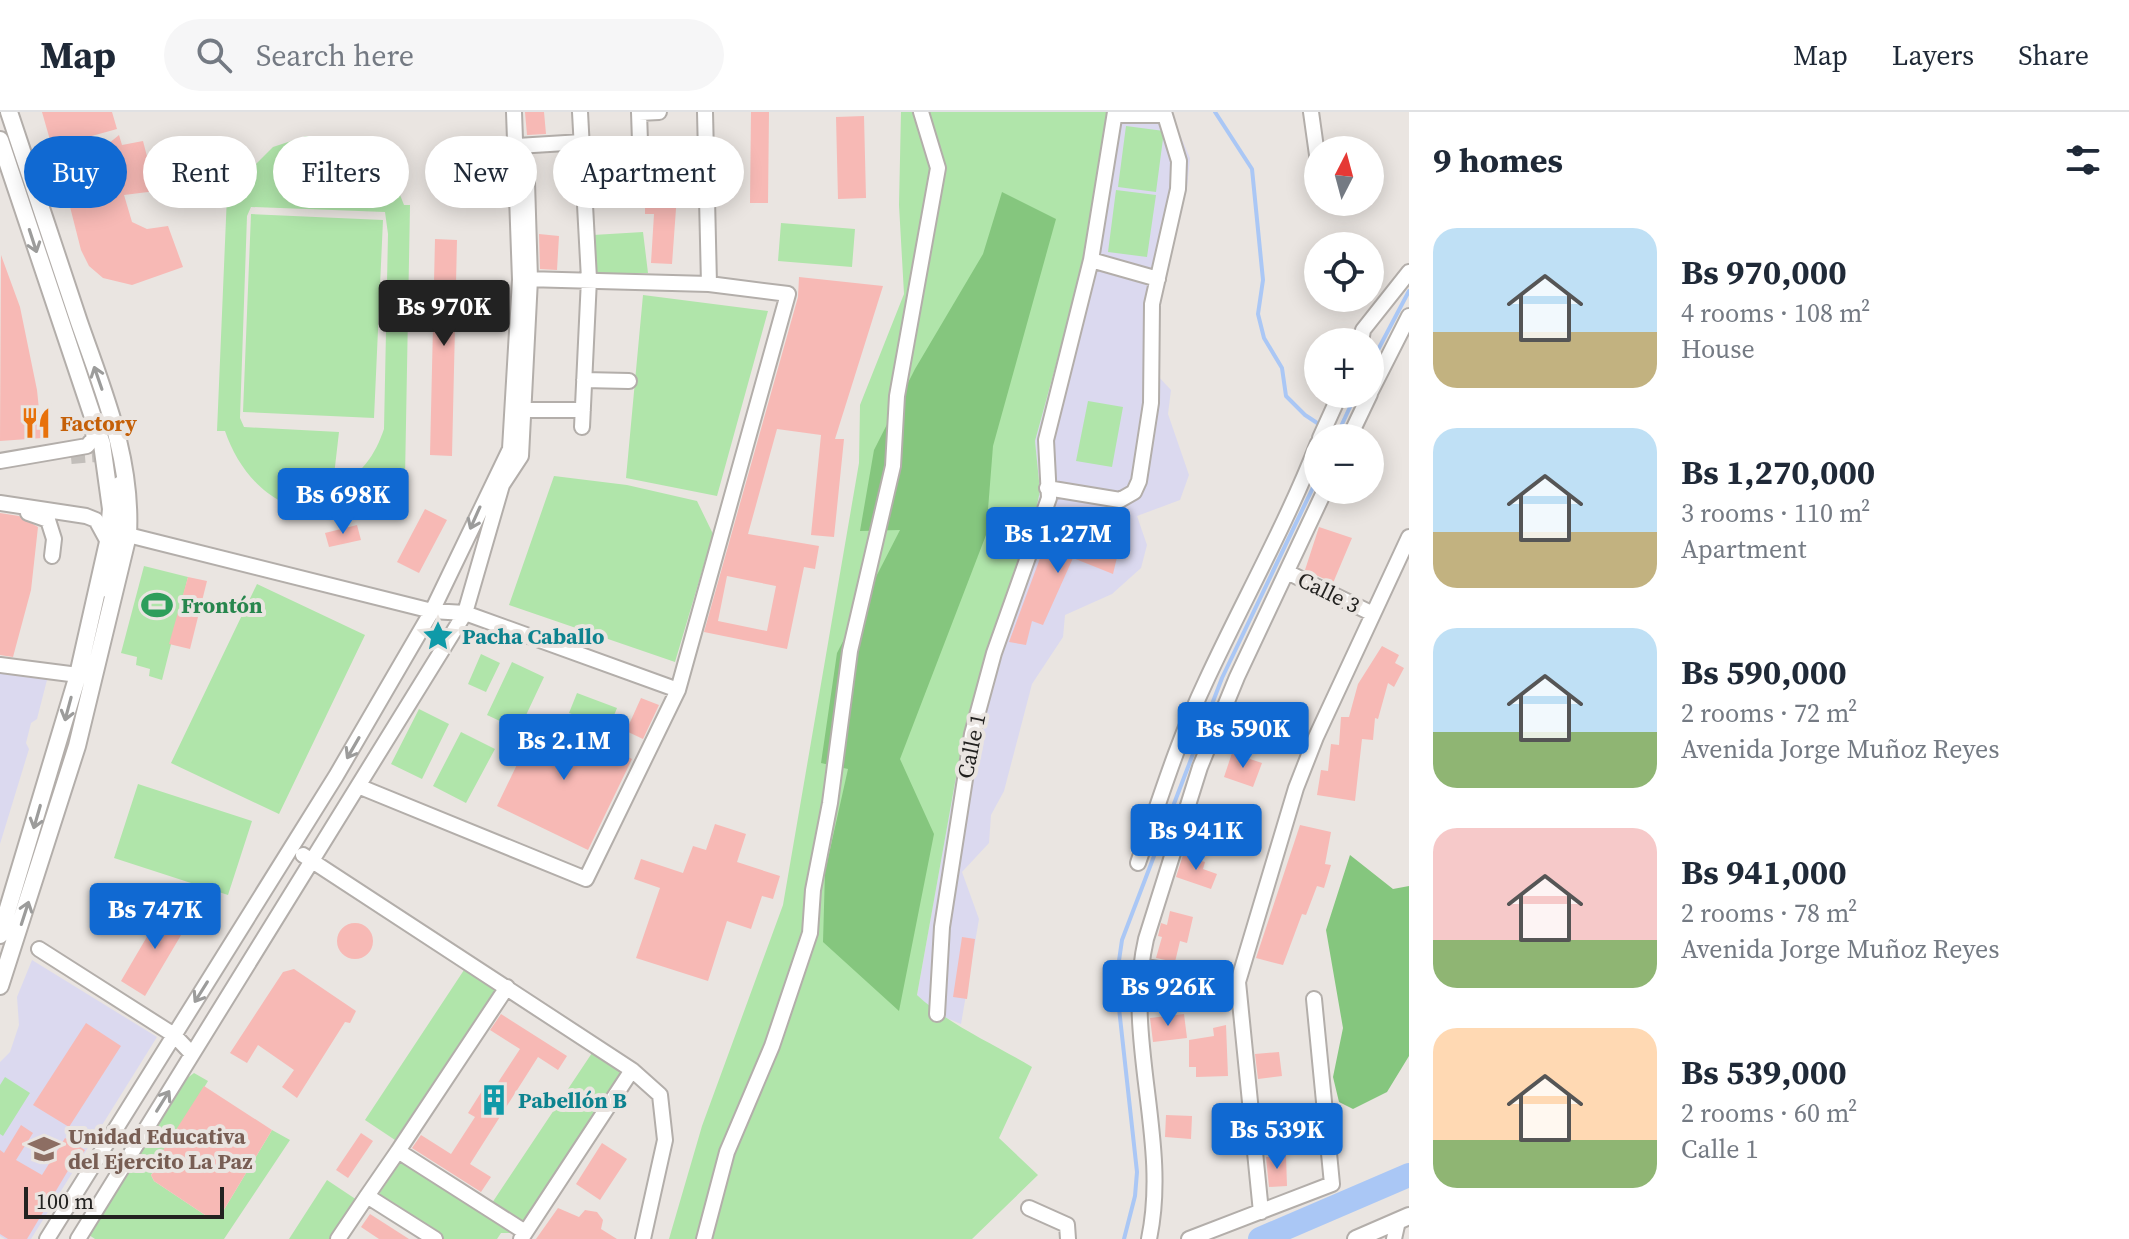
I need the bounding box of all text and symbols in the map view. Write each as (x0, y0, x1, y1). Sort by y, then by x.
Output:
search box (164, 19, 724, 91)
text: Map (40, 29, 116, 81)
icon: search (192, 33, 236, 77)
text: Search here (256, 35, 414, 76)
text: Map (1793, 36, 1848, 74)
text: Layers (1892, 36, 1974, 74)
text: Share (2018, 36, 2089, 74)
chip: Buy (24, 136, 127, 208)
chip: Rent (143, 136, 257, 208)
chip: Filters (273, 136, 409, 208)
chip: New (425, 136, 537, 208)
chip: Apartment (553, 136, 744, 208)
north arrow (1304, 136, 1384, 216)
map controls (1304, 136, 1384, 504)
text: 9 homes (1433, 137, 1563, 183)
icon: filters (2061, 138, 2105, 182)
one-way arrow (27, 228, 42, 253)
button: locate (1304, 232, 1384, 312)
text: Bs 970,000 (1681, 249, 1847, 295)
icon: home (1497, 260, 1593, 356)
pin: Bs 970K (370, 280, 518, 348)
text: Bs 970K (397, 288, 491, 324)
text: 4 rooms · 108 m² (1681, 295, 1870, 331)
button: + (1304, 328, 1384, 408)
text: House (1681, 331, 1755, 367)
one-way arrow (90, 365, 105, 390)
restaurant icon: Factory (19, 406, 53, 440)
place label: Factory (60, 408, 137, 438)
button: − (1304, 424, 1384, 504)
text: Bs 1,270,000 (1681, 449, 1875, 495)
icon: home (1497, 460, 1593, 556)
pin: Bs 698K (269, 468, 417, 536)
text: Bs 698K (296, 476, 390, 512)
text: 3 rooms · 110 m² (1681, 495, 1870, 531)
one-way arrow (466, 505, 481, 530)
pin: Bs 1.27M (975, 507, 1141, 575)
text: Bs 1.27M (1004, 515, 1112, 551)
text: Apartment (1681, 531, 1806, 567)
street label: Calle 3 (1293, 564, 1365, 620)
sports icon: Frontón (140, 588, 174, 622)
place label: Frontón (181, 590, 263, 620)
place icon: Pacha Caballo (421, 619, 455, 653)
place label: Pacha Caballo (462, 621, 604, 651)
text: Bs 590,000 (1681, 649, 1847, 695)
icon: home (1497, 660, 1593, 756)
one-way arrow (60, 695, 75, 721)
text: 2 rooms · 72 m² (1681, 695, 1857, 731)
pin: Bs 590K (1169, 702, 1317, 770)
text: Bs 590K (1196, 710, 1290, 746)
street label: Calle 1 (950, 711, 992, 781)
pin: Bs 2.1M (490, 714, 638, 782)
text: Bs 2.1M (517, 722, 611, 758)
text: Avenida Jorge Muñoz Reyes (1681, 731, 2000, 767)
one-way arrow (345, 735, 360, 759)
one-way arrow (29, 804, 44, 830)
pin: Bs 941K (1122, 804, 1270, 872)
text: Bs 941K (1149, 812, 1243, 848)
text: Bs 941,000 (1681, 849, 1847, 895)
icon: home (1497, 860, 1593, 956)
pin: Bs 747K (81, 883, 229, 951)
text: Bs 747K (108, 891, 202, 927)
text: 2 rooms · 78 m² (1681, 895, 1857, 931)
one-way arrow (19, 900, 34, 925)
text: Avenida Jorge Muñoz Reyes (1681, 931, 2000, 967)
pin: Bs 926K (1094, 960, 1242, 1028)
text: Bs 926K (1121, 968, 1215, 1004)
one-way arrow (193, 980, 209, 1003)
text: Bs 539,000 (1681, 1049, 1847, 1095)
icon: home (1497, 1060, 1593, 1156)
building icon: Pabellón B (477, 1083, 511, 1117)
place label: Pabellón B (518, 1085, 627, 1115)
one-way arrow (154, 1090, 171, 1112)
text: 2 rooms · 60 m² (1681, 1095, 1857, 1131)
pin: Bs 539K (1203, 1103, 1351, 1171)
text: Bs 539K (1230, 1111, 1324, 1147)
place label: Unidad Educativa del Ejercito La Paz (68, 1121, 253, 1176)
text: Calle 1 (1681, 1131, 1758, 1167)
school or university icon: Unidad Educativa del Ejercito La Paz (27, 1132, 61, 1166)
scale bar (24, 1183, 224, 1219)
text: 100 m (36, 1186, 94, 1216)

